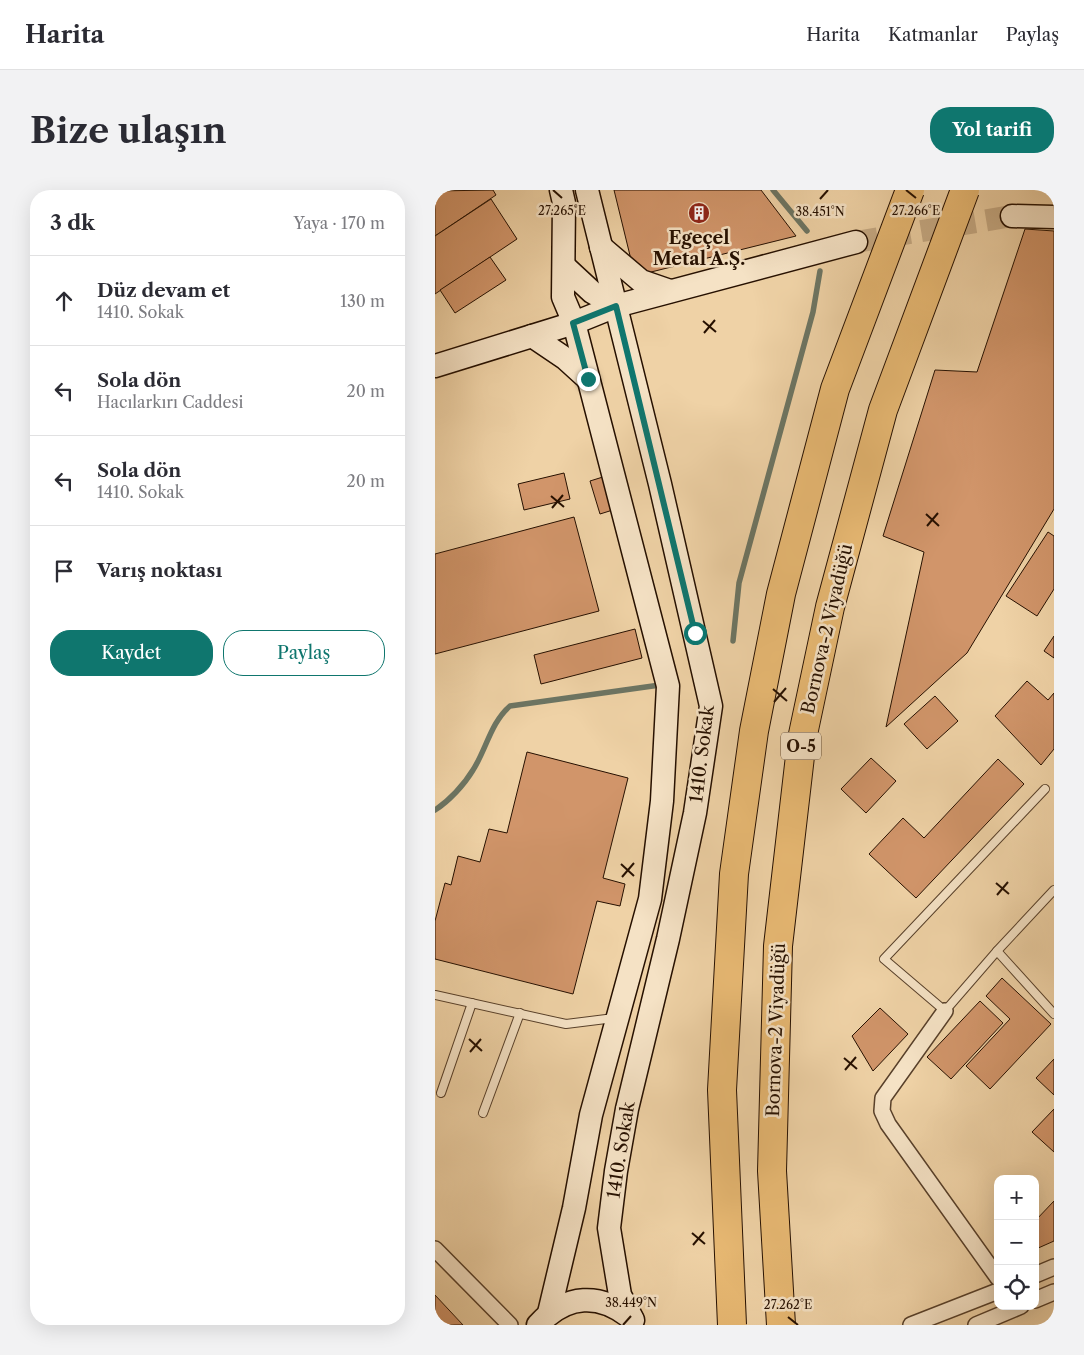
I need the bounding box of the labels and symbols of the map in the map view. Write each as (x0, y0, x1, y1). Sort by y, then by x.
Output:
building icon: Egeçel Metal A.Ş. (687, 201, 711, 225)
text: 27.265°E (538, 203, 586, 218)
text: 27.266°E (892, 203, 940, 218)
text: 38.451°N (795, 204, 845, 219)
place label: Egeçel Metal A.Ş. (653, 227, 745, 270)
route end (577, 368, 600, 391)
street label: Bornova-2 Viyadüğü (797, 542, 857, 716)
route start (684, 622, 707, 645)
street label: 1410. Sokak (685, 703, 719, 804)
road number: O-5 (781, 732, 821, 760)
street label: Bornova-2 Viyadüğü (762, 943, 790, 1117)
street label: 1410. Sokak (602, 1098, 640, 1200)
text: 38.449°N (605, 1295, 657, 1310)
text: 27.262°E (764, 1297, 812, 1312)

